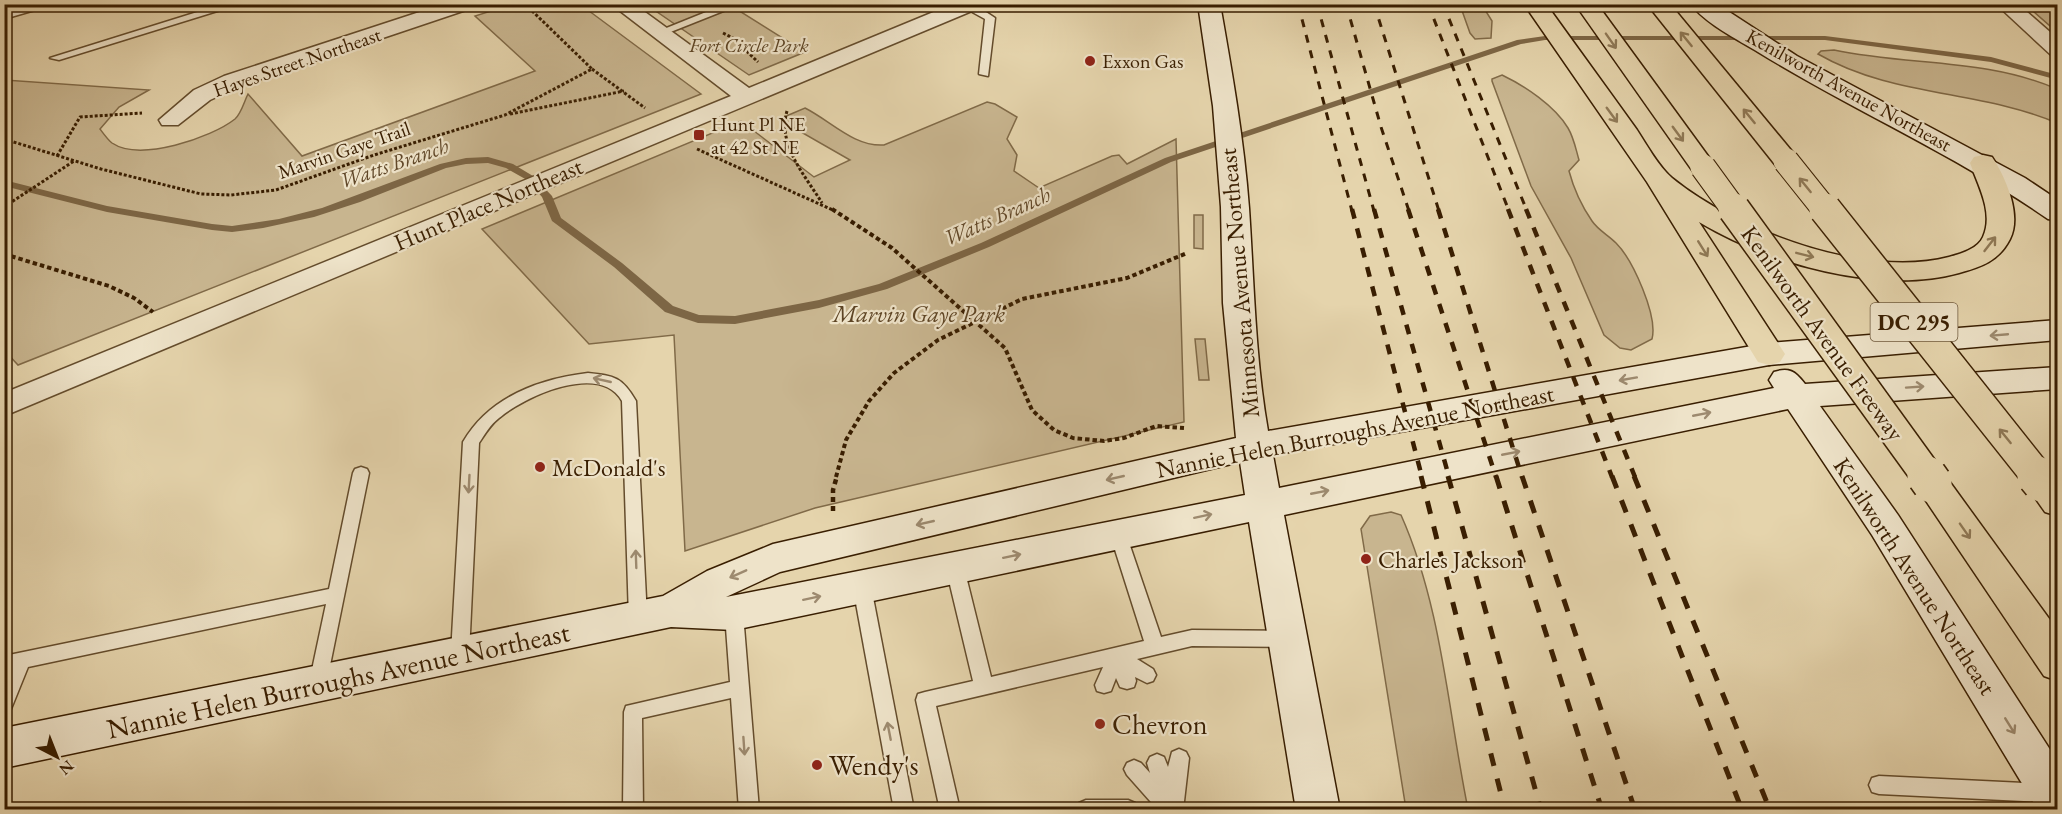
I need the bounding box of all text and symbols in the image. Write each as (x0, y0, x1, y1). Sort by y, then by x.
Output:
street label: Hayes Street Northeast (210, 21, 385, 103)
street label: Kenilworth Avenue Northeast (1742, 23, 1957, 158)
park label: Fort Circle Park (688, 32, 809, 58)
one-way arrow (1680, 32, 1693, 48)
one-way arrow (1605, 33, 1617, 49)
place label: Exxon Gas (1102, 48, 1183, 74)
marker: Exxon Gas (1083, 54, 1097, 68)
one-way arrow (1606, 106, 1618, 122)
one-way arrow (1743, 108, 1756, 124)
place label: Hunt Pl NE at 42 St NE (711, 111, 806, 160)
street label: Marvin Gaye Trail (274, 115, 414, 185)
one-way arrow (1672, 125, 1685, 141)
marker: Hunt Pl NE at 42 St NE (692, 128, 706, 142)
water label: Watts Branch (336, 131, 453, 195)
street label: Minnesota Avenue Northeast (1212, 146, 1266, 419)
street label: Hunt Place Northeast (389, 150, 588, 258)
one-way arrow (1799, 177, 1812, 193)
water label: Watts Branch (939, 180, 1055, 252)
street label: Kenilworth Avenue Freeway (1734, 219, 1912, 447)
one-way arrow (1984, 236, 1997, 252)
one-way arrow (1697, 240, 1709, 257)
one-way arrow (1795, 249, 1814, 261)
park label: Marvin Gaye Park (831, 298, 1005, 329)
road number: DC 295 (1870, 303, 1958, 341)
one-way arrow (1990, 330, 2010, 341)
one-way arrow (593, 374, 612, 386)
one-way arrow (1619, 374, 1639, 385)
street label: Nannie Helen Burroughs Avenue Northeast (1153, 377, 1557, 485)
one-way arrow (1905, 381, 1925, 392)
one-way arrow (1692, 408, 1712, 419)
one-way arrow (1999, 428, 2012, 444)
one-way arrow (1501, 447, 1520, 458)
street label: Kenilworth Avenue Northeast (1827, 451, 2004, 701)
place label: McDonald's (552, 452, 666, 483)
marker: McDonald's (533, 460, 547, 474)
one-way arrow (1106, 473, 1125, 485)
one-way arrow (464, 474, 475, 494)
one-way arrow (1310, 486, 1329, 497)
one-way arrow (1193, 510, 1212, 521)
one-way arrow (916, 518, 936, 529)
one-way arrow (1959, 522, 1971, 538)
place label: Charles Jackson (1378, 544, 1524, 575)
one-way arrow (630, 550, 641, 570)
one-way arrow (1002, 550, 1022, 561)
marker: Charles Jackson (1359, 552, 1373, 566)
one-way arrow (729, 569, 747, 581)
one-way arrow (802, 592, 821, 603)
street label: Nannie Helen Burroughs Avenue Northeast (103, 613, 573, 747)
place label: Chevron (1112, 706, 1208, 742)
marker: Chevron (1093, 717, 1107, 731)
one-way arrow (2005, 717, 2017, 734)
one-way arrow (883, 722, 894, 742)
north arrow (27, 727, 87, 787)
one-way arrow (739, 736, 750, 756)
place label: Wendy's (829, 747, 919, 783)
text: N (55, 756, 79, 780)
marker: Wendy's (810, 758, 824, 772)

